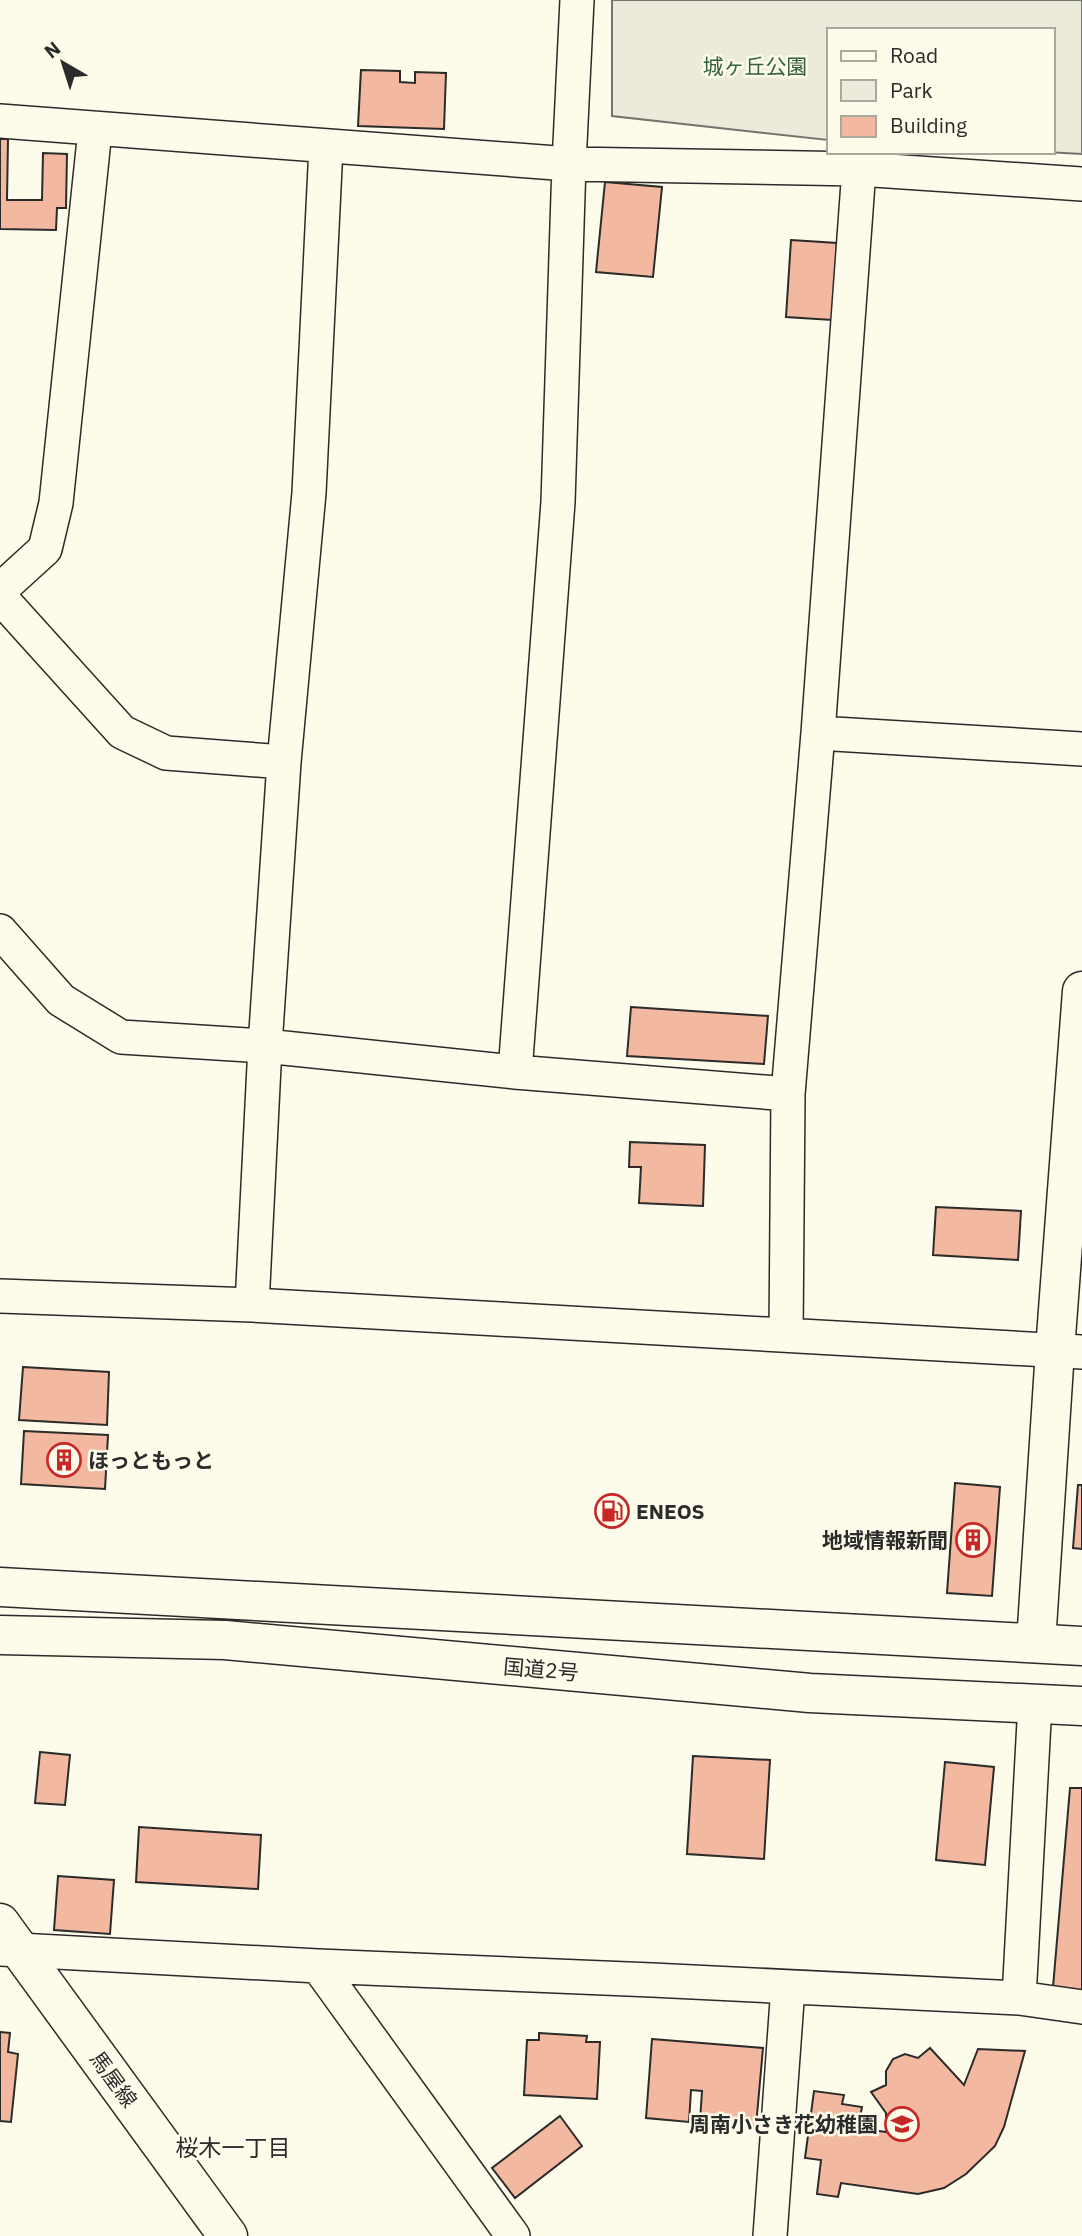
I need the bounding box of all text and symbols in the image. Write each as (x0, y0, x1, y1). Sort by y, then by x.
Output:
north arrow (28, 28, 98, 98)
legend (827, 28, 1054, 154)
text: N (39, 36, 65, 63)
text: Road (890, 41, 938, 69)
park label: 城ヶ丘公園 (703, 52, 808, 80)
text: Park (890, 76, 933, 104)
text: Building (890, 111, 967, 139)
building icon: ほっともっと (45, 1441, 83, 1479)
place label: ほっともっと (88, 1446, 214, 1474)
fuel station icon: ENEOS (593, 1492, 631, 1530)
place label: ENEOS (636, 1497, 705, 1525)
building icon: 地域情報新聞 (954, 1521, 992, 1559)
place label: 地域情報新聞 (822, 1526, 948, 1554)
street label: 国道2号 (502, 1652, 580, 1686)
street label: 馬屋線 (84, 2045, 144, 2113)
school or university icon: 周南小さき花幼稚園 (883, 2105, 921, 2143)
place label: 周南小さき花幼稚園 (689, 2110, 878, 2138)
district label: 桜木一丁目 (176, 2132, 291, 2162)

